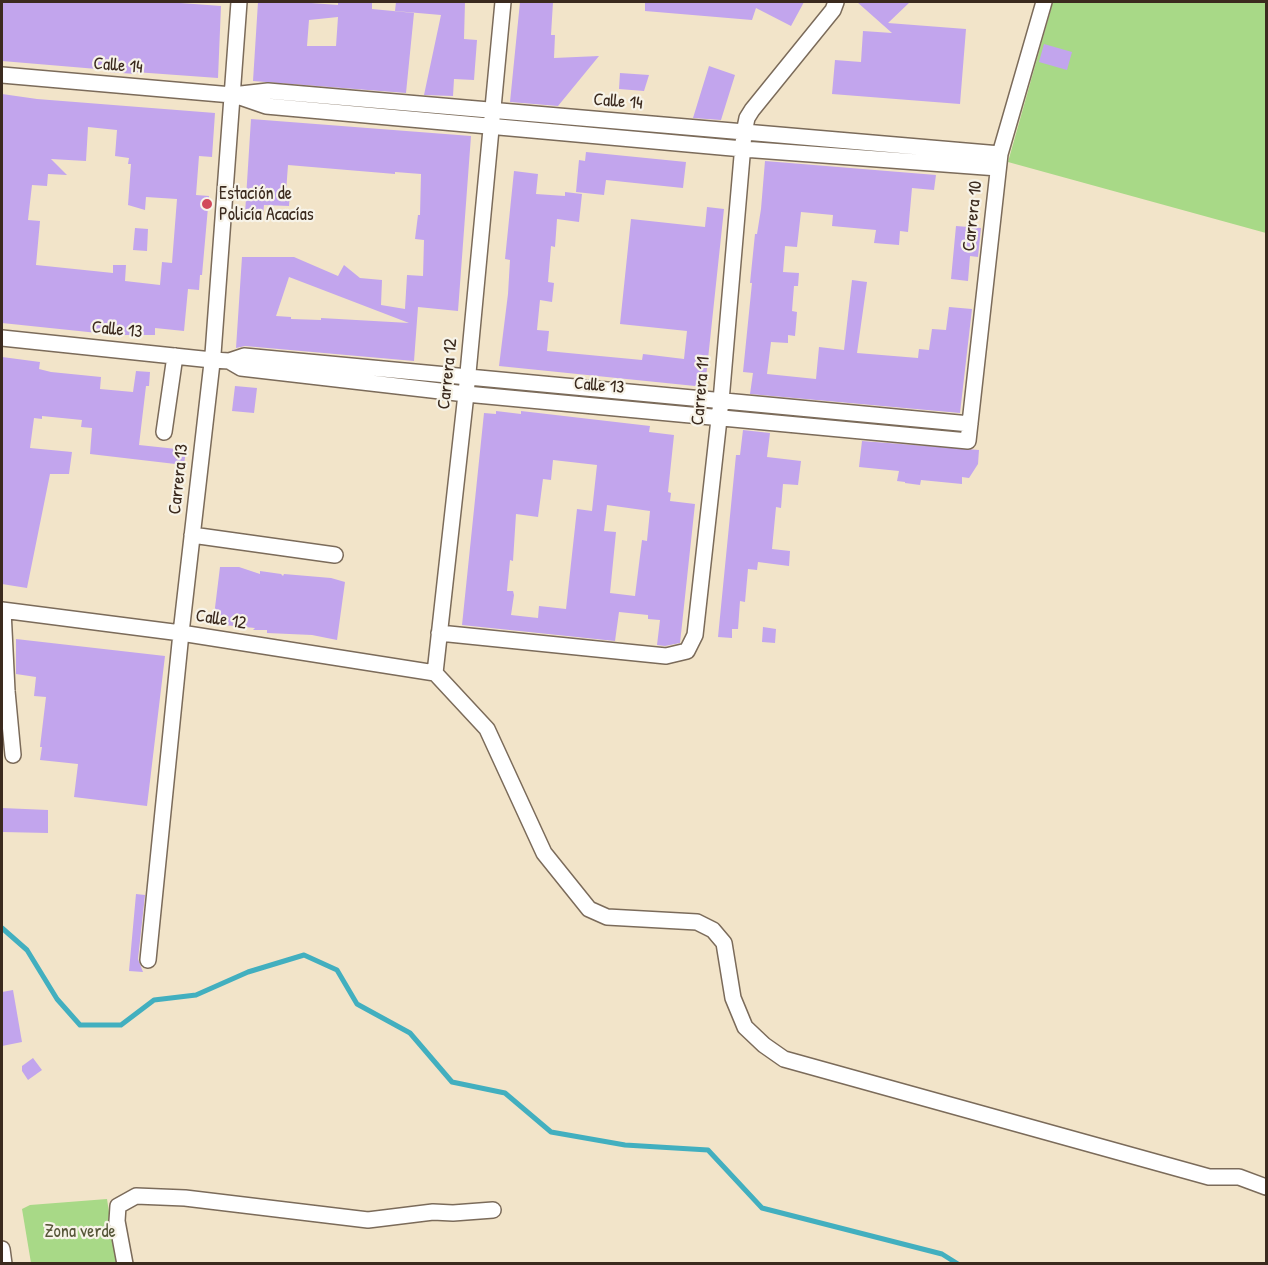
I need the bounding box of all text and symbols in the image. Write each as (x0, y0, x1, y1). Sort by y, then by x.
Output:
street label: Calle 14 (93, 53, 143, 79)
street label: Calle 14 (593, 89, 643, 115)
street label: Carrera 10 (959, 180, 987, 252)
place label: Estación de Policía Acacías (219, 183, 314, 226)
marker: Estación de Policía Acacías (200, 197, 214, 211)
street label: Calle 13 (91, 317, 143, 343)
street label: Carrera 12 (434, 338, 462, 410)
street label: Carrera 11 (687, 356, 715, 426)
street label: Calle 13 (573, 373, 625, 399)
street label: Carrera 13 (165, 443, 193, 515)
street label: Calle 12 (194, 605, 248, 635)
park label: Zona verde (44, 1221, 116, 1243)

